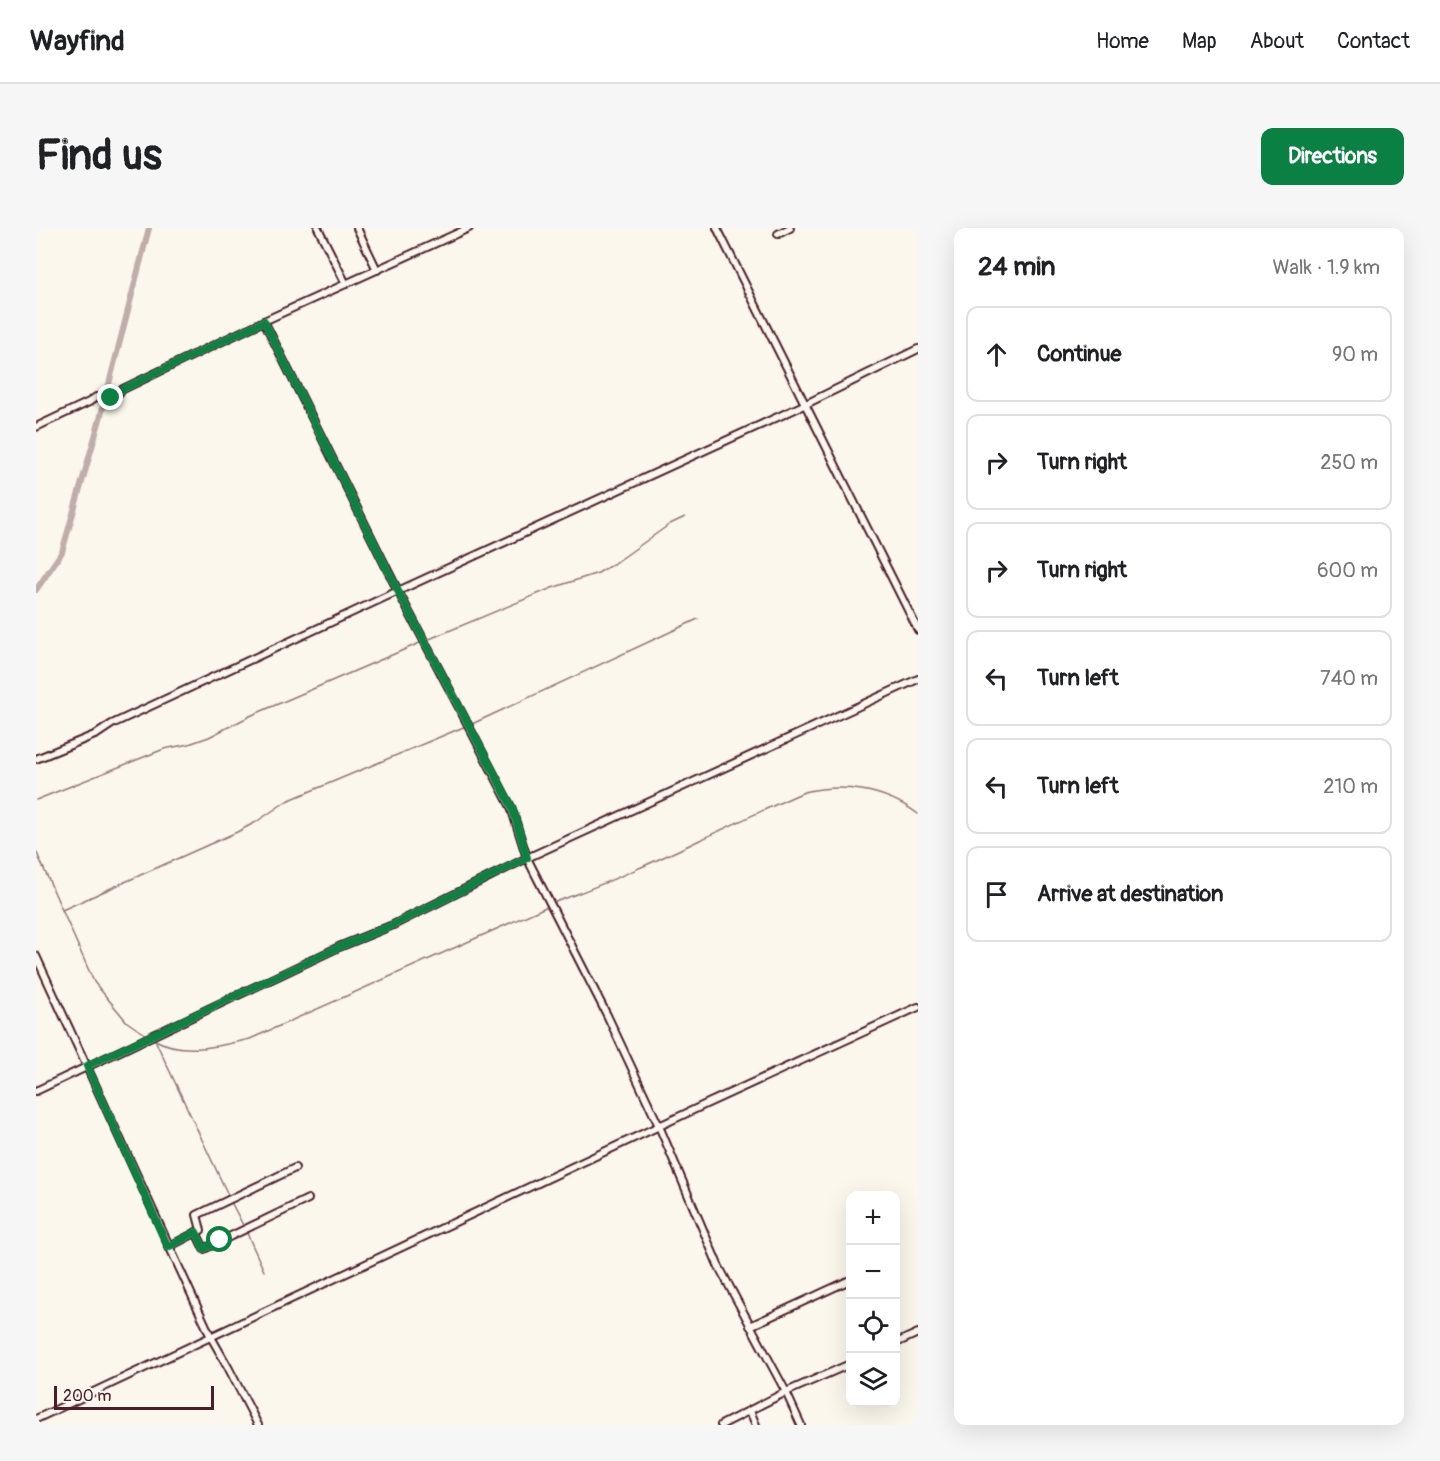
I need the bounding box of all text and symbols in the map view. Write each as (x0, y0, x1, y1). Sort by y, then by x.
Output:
text: Wayfind (30, 24, 125, 59)
text: Home (1096, 28, 1149, 55)
text: Map (1182, 28, 1217, 55)
text: About (1250, 28, 1304, 55)
text: Contact (1337, 28, 1410, 55)
button: Directions (1261, 128, 1404, 185)
text: Find us (36, 130, 162, 182)
text: 24 min (978, 251, 1055, 283)
text: Walk · 1.9 km (1272, 255, 1380, 280)
icon: ahead (980, 338, 1013, 371)
text: Continue (1037, 340, 1121, 368)
text: 90 m (1332, 342, 1378, 367)
route end (97, 384, 123, 410)
icon: right (980, 446, 1013, 479)
text: Turn right (1037, 448, 1127, 476)
text: 250 m (1320, 450, 1378, 475)
icon: right (980, 554, 1013, 587)
text: Turn right (1037, 556, 1127, 584)
text: 600 m (1317, 558, 1378, 583)
icon: left (980, 662, 1013, 695)
text: Turn left (1037, 664, 1119, 692)
text: 740 m (1320, 666, 1378, 691)
icon: left (980, 770, 1013, 803)
text: Turn left (1037, 772, 1119, 800)
text: 210 m (1323, 774, 1378, 799)
icon: arrive (980, 878, 1013, 911)
text: Arrive at destination (1037, 880, 1223, 908)
map controls (846, 1191, 900, 1407)
button: + (846, 1191, 900, 1245)
route start (206, 1226, 232, 1252)
button: − (846, 1245, 900, 1299)
button: locate (846, 1299, 900, 1353)
button: layers (846, 1353, 900, 1407)
scale bar (54, 1383, 214, 1410)
text: 200 m (63, 1386, 111, 1406)

